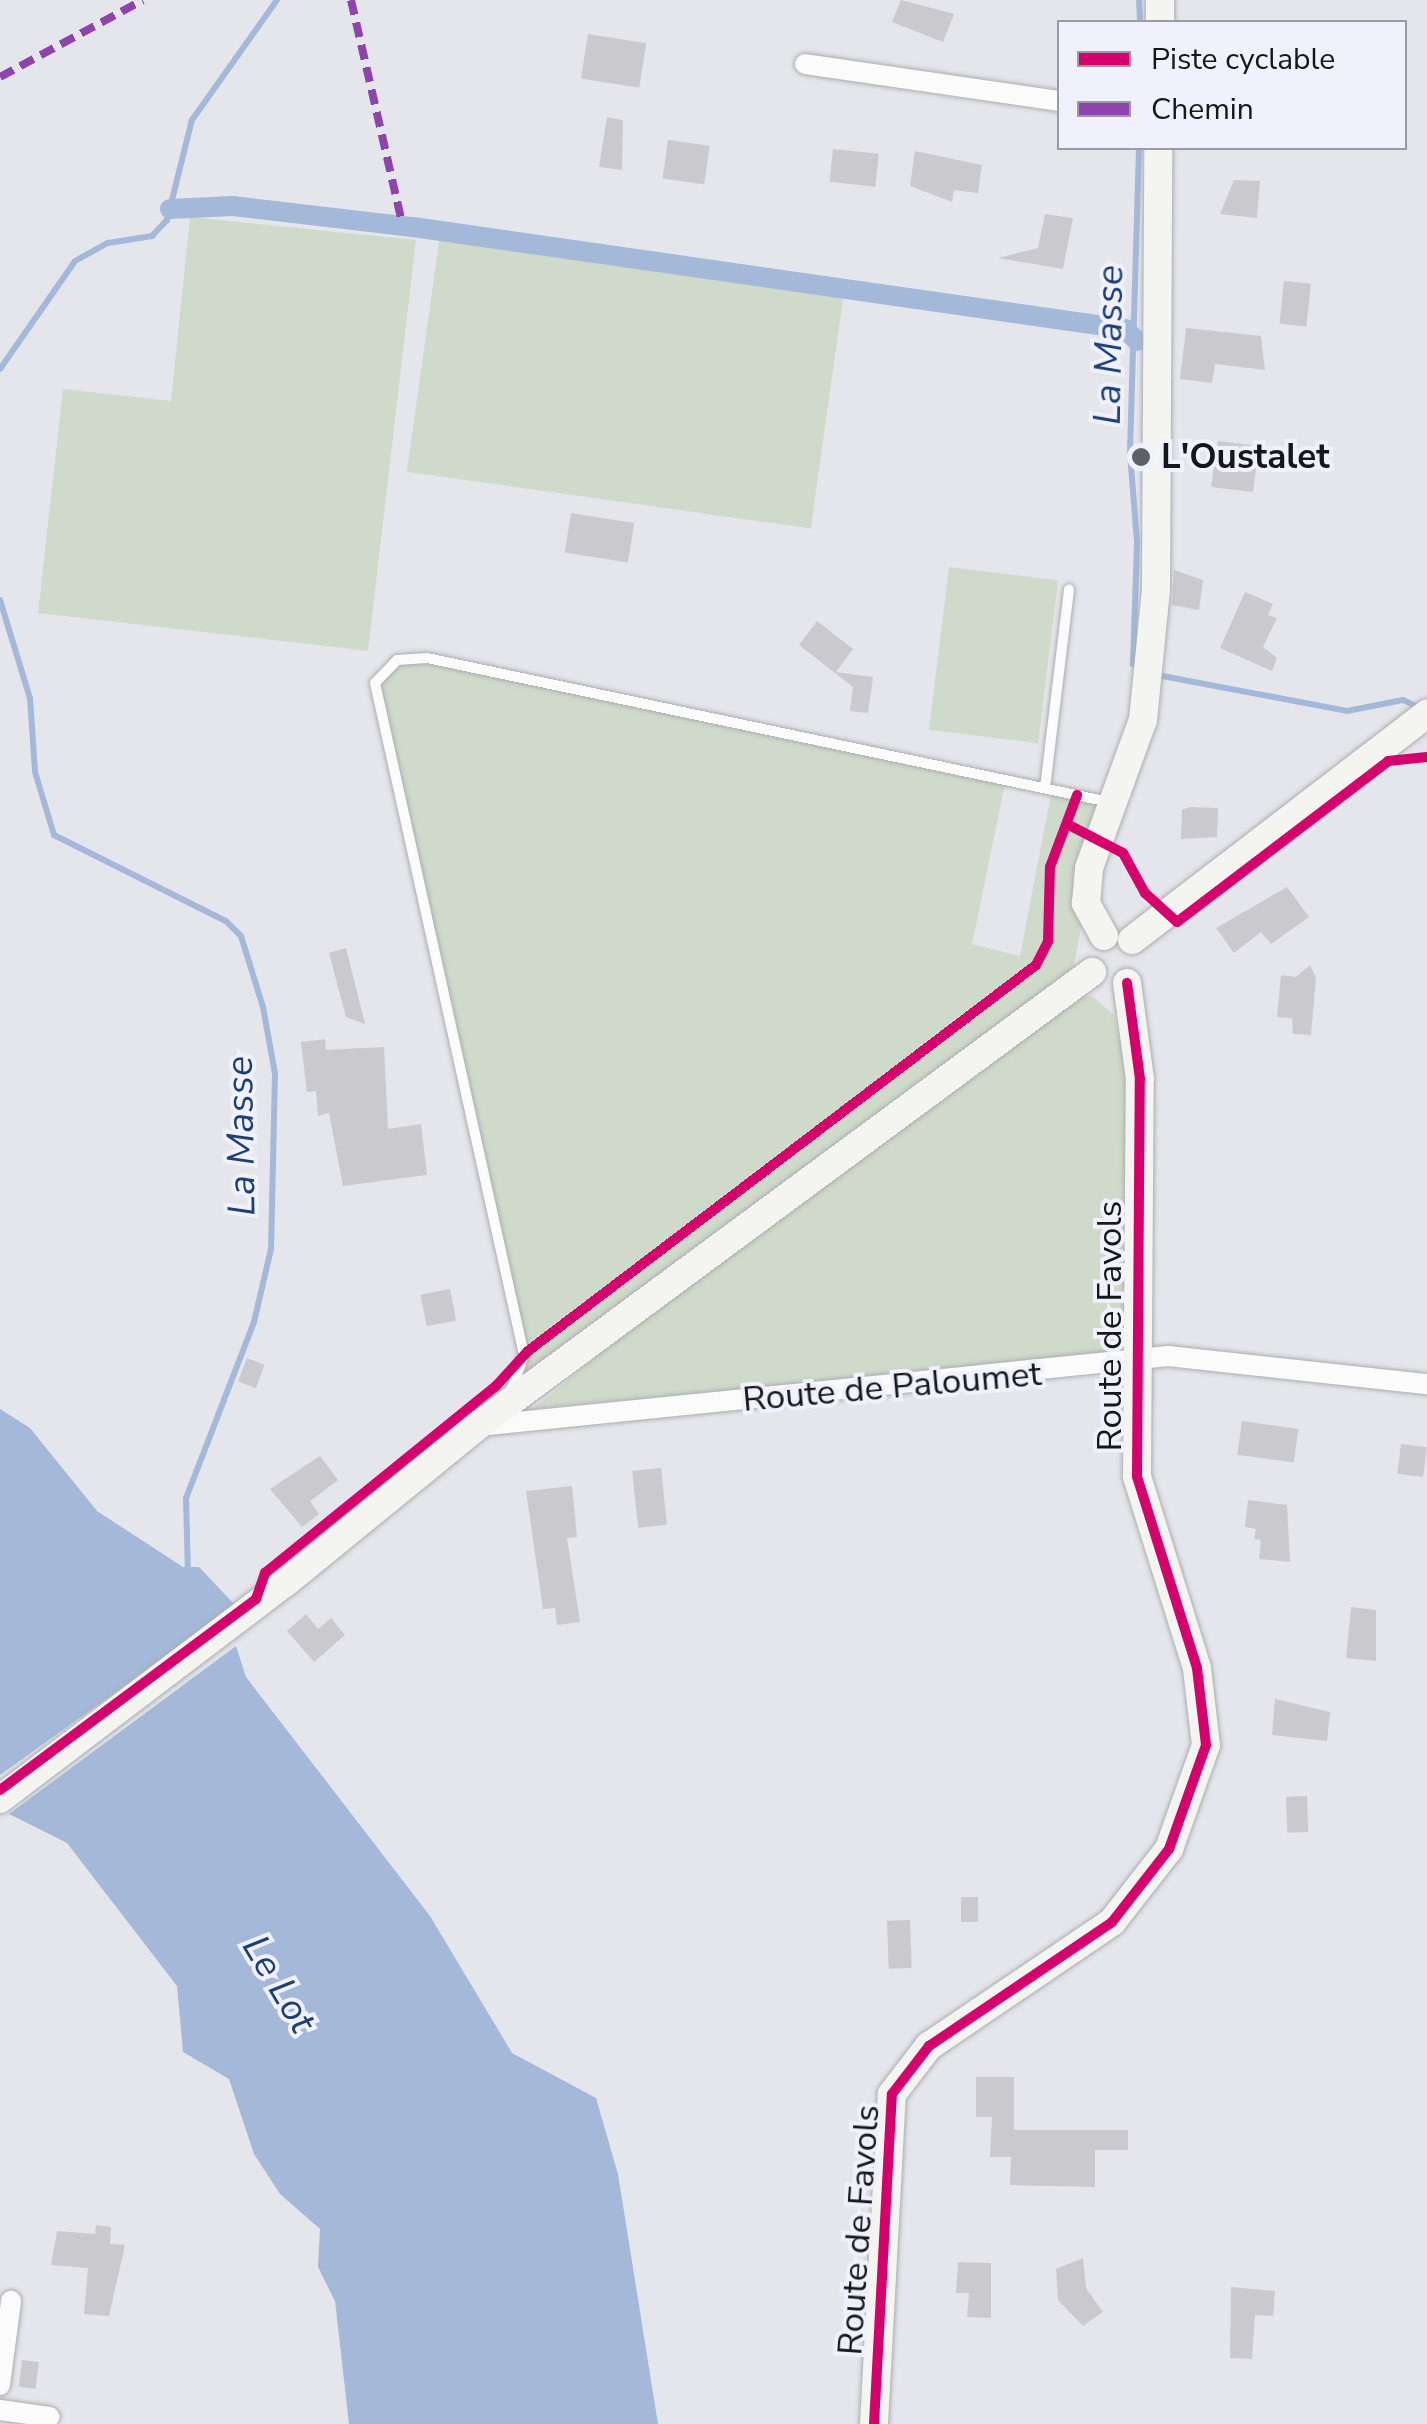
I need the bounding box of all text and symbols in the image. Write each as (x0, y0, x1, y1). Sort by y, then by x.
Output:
legend (1057, 20, 1407, 150)
text: Piste cyclable (1151, 39, 1335, 80)
text: Chemin (1151, 89, 1254, 130)
water label: La Masse (1085, 265, 1133, 425)
place label: L'Oustalet (1161, 436, 1330, 478)
marker: L'Oustalet (1130, 446, 1152, 468)
water label: La Masse (217, 1056, 265, 1216)
street label: Route de Favols (1089, 1201, 1131, 1451)
street label: Route de Paloumet (741, 1353, 1043, 1421)
water label: Le Lot (232, 1927, 326, 2041)
street label: Route de Favols (829, 2103, 889, 2357)

